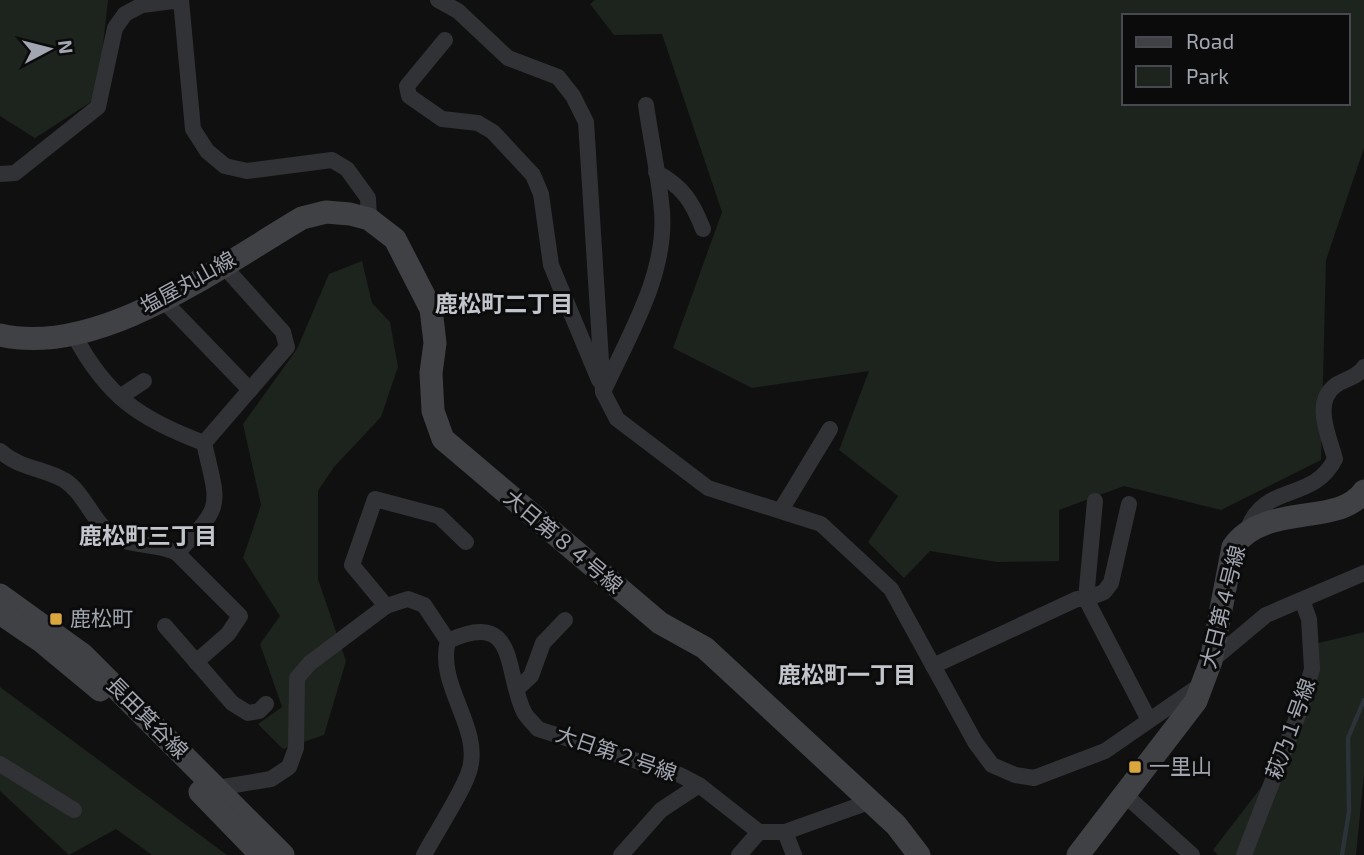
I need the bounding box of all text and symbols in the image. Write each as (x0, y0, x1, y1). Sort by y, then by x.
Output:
north arrow (14, 14, 84, 84)
legend (1122, 14, 1350, 105)
text: Road (1186, 28, 1234, 53)
text: N (54, 39, 79, 55)
text: Park (1186, 63, 1229, 88)
street label: 塩屋丸山線 (135, 245, 239, 318)
district label: 鹿松町二丁目 (435, 289, 573, 317)
street label: 大日第８４号線 (500, 484, 628, 598)
district label: 鹿松町三丁目 (79, 521, 217, 549)
street label: 大日第４号線 (1194, 542, 1249, 671)
place label: 鹿松町 (70, 605, 133, 630)
marker: 鹿松町 (48, 611, 64, 627)
district label: 鹿松町一丁目 (778, 660, 916, 688)
street label: 長田箕谷線 (102, 671, 194, 763)
street label: 萩乃１号線 (1260, 675, 1319, 782)
street label: 大日第２号線 (553, 720, 680, 785)
place label: 一里山 (1149, 753, 1212, 778)
marker: 一里山 (1127, 759, 1143, 775)

